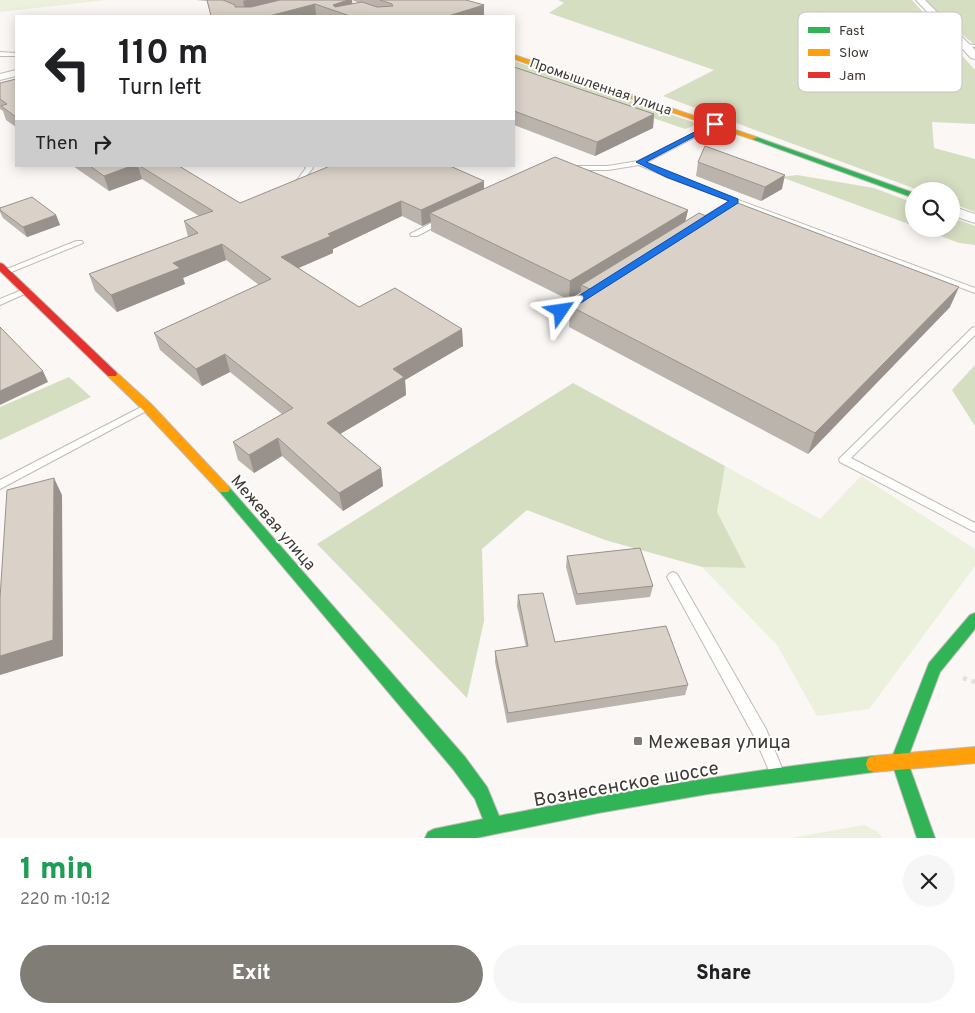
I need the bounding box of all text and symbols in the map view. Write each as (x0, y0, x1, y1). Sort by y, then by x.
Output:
legend (798, 12, 962, 92)
text: Fast (839, 23, 865, 40)
text: 110 m (118, 32, 208, 76)
icon: left (35, 35, 100, 100)
text: Slow (839, 45, 869, 62)
street label: Промышленная улица (527, 55, 674, 120)
text: Jam (839, 68, 866, 85)
text: Turn left (118, 75, 201, 102)
pin (694, 103, 736, 145)
icon: arrive (701, 110, 729, 138)
icon: right (88, 130, 116, 158)
text: Then (35, 132, 78, 156)
map controls (905, 182, 960, 237)
button: search (905, 182, 960, 237)
position arrow (534, 284, 586, 336)
street label: Межевая улица (226, 472, 319, 575)
place label: Межевая улица (648, 731, 790, 755)
marker: Межевая улица (632, 735, 644, 747)
street label: Вознесенское шоссе (532, 757, 721, 813)
text: 1 min (20, 852, 93, 889)
button: close (903, 855, 955, 907)
text: 220 m · 10:12 (20, 890, 110, 910)
button: Exit (20, 945, 483, 1003)
button: Share (493, 945, 955, 1003)

